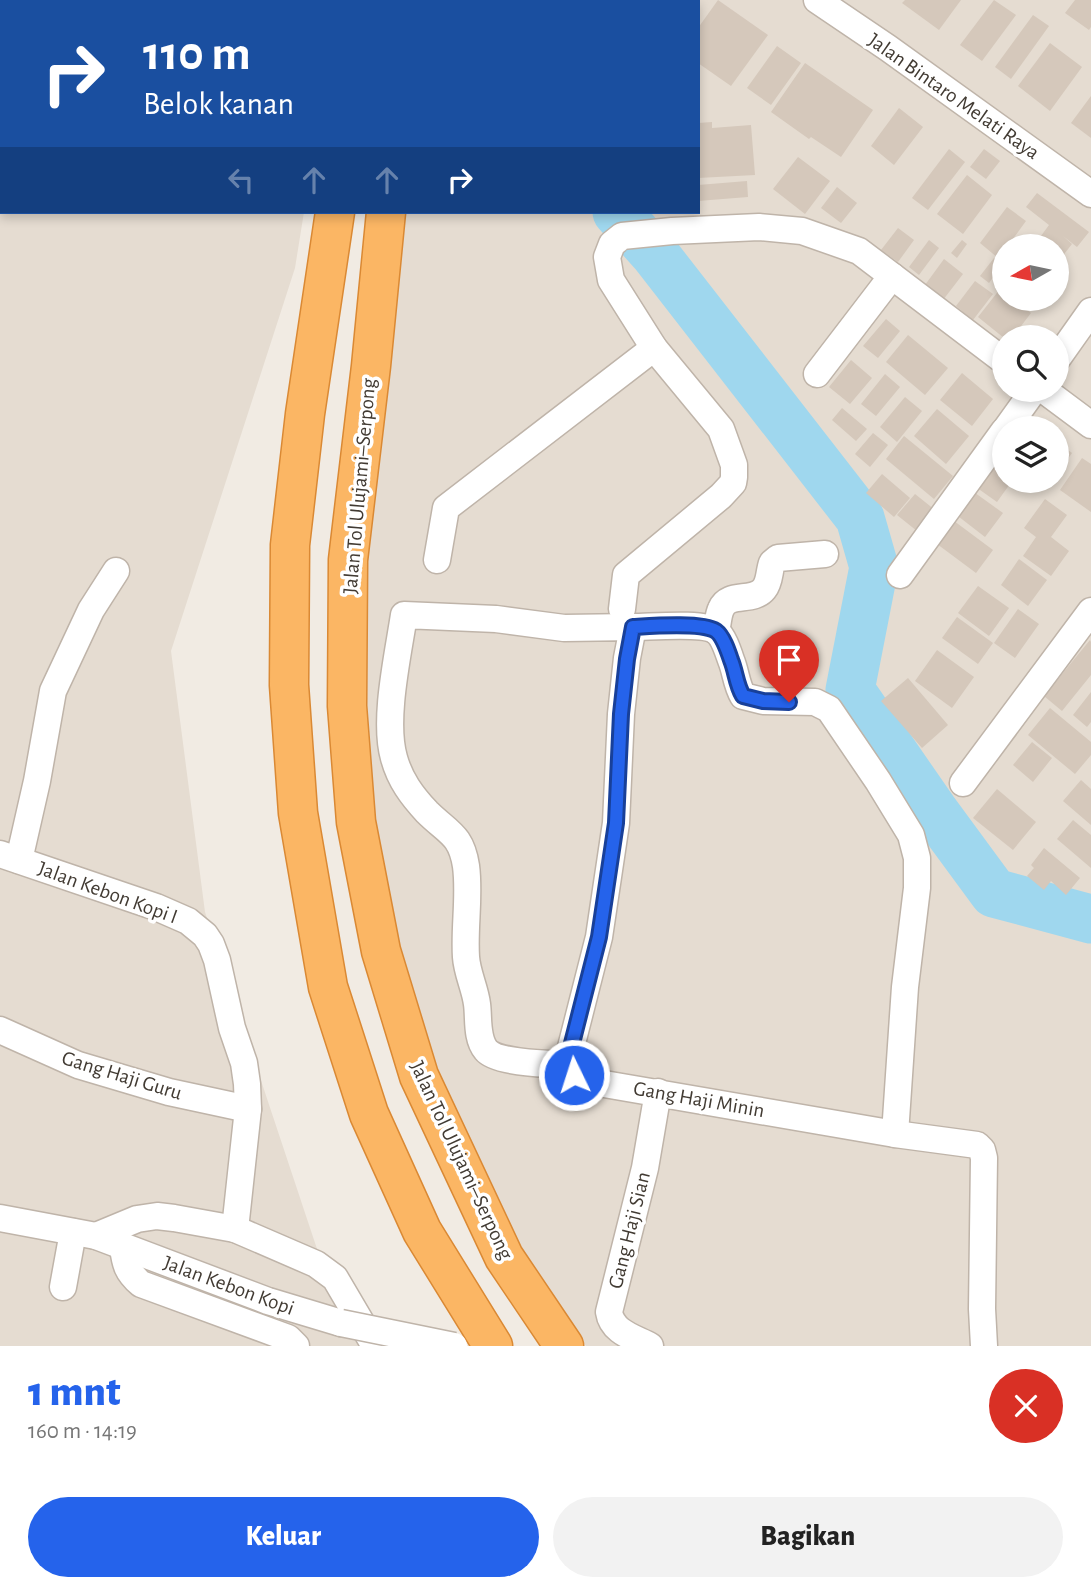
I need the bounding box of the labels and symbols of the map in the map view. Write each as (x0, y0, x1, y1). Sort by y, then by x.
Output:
street label: Jalan Bintaro Melati Raya (864, 29, 1043, 164)
north arrow (992, 234, 1069, 312)
street label: Jalan Tol Ulujami–Serpong (340, 377, 379, 595)
pin (759, 630, 819, 702)
street label: Jalan Kebon Kopi I (35, 857, 180, 927)
position arrow (537, 1038, 611, 1112)
street label: Gang Haji Guru (59, 1047, 185, 1104)
street label: Jalan Tol Ulujami–Serpong (406, 1058, 517, 1263)
street label: Gang Haji Minin (632, 1078, 766, 1121)
street label: Gang Haji Sian (605, 1170, 654, 1291)
street label: Jalan Kebon Kopi (161, 1252, 297, 1319)

